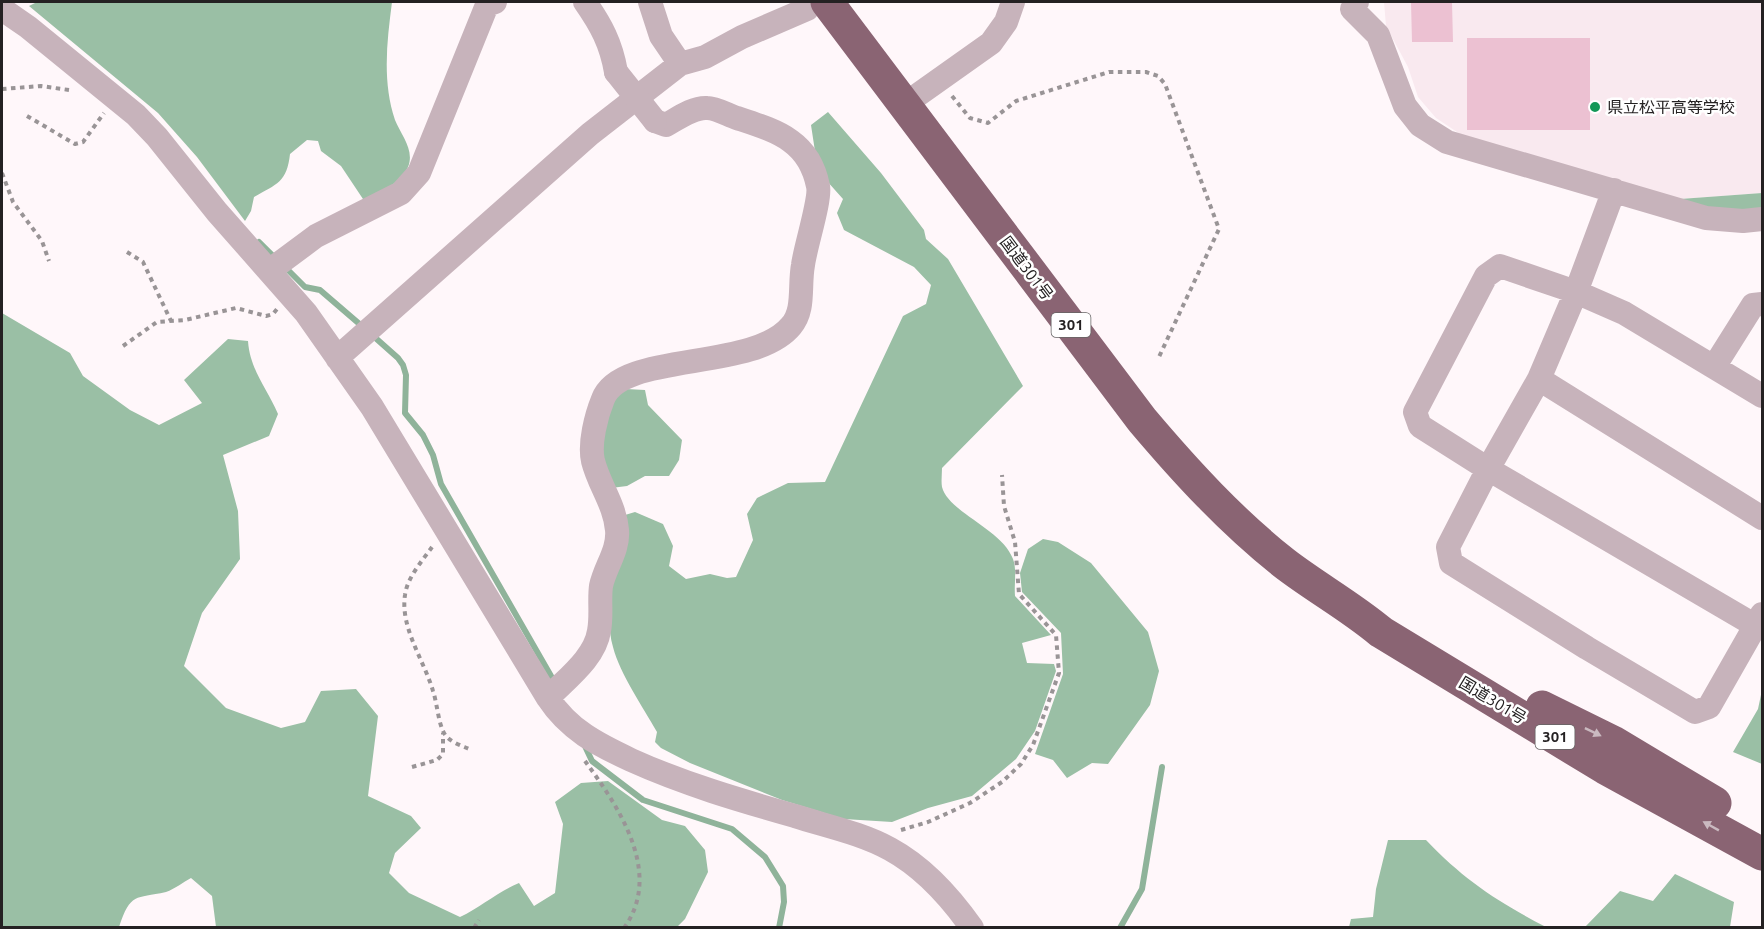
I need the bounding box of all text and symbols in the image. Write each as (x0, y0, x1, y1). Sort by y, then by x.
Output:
place label: 県立松平高等学校 (1607, 98, 1735, 116)
marker: 県立松平高等学校 (1588, 100, 1602, 114)
street label: 国道301号 (997, 233, 1057, 303)
road number: 301 (1052, 313, 1090, 337)
street label: 国道301号 (1456, 673, 1530, 727)
road number: 301 (1536, 725, 1574, 749)
one-way arrow (1585, 728, 1602, 737)
one-way arrow (1702, 821, 1719, 831)

